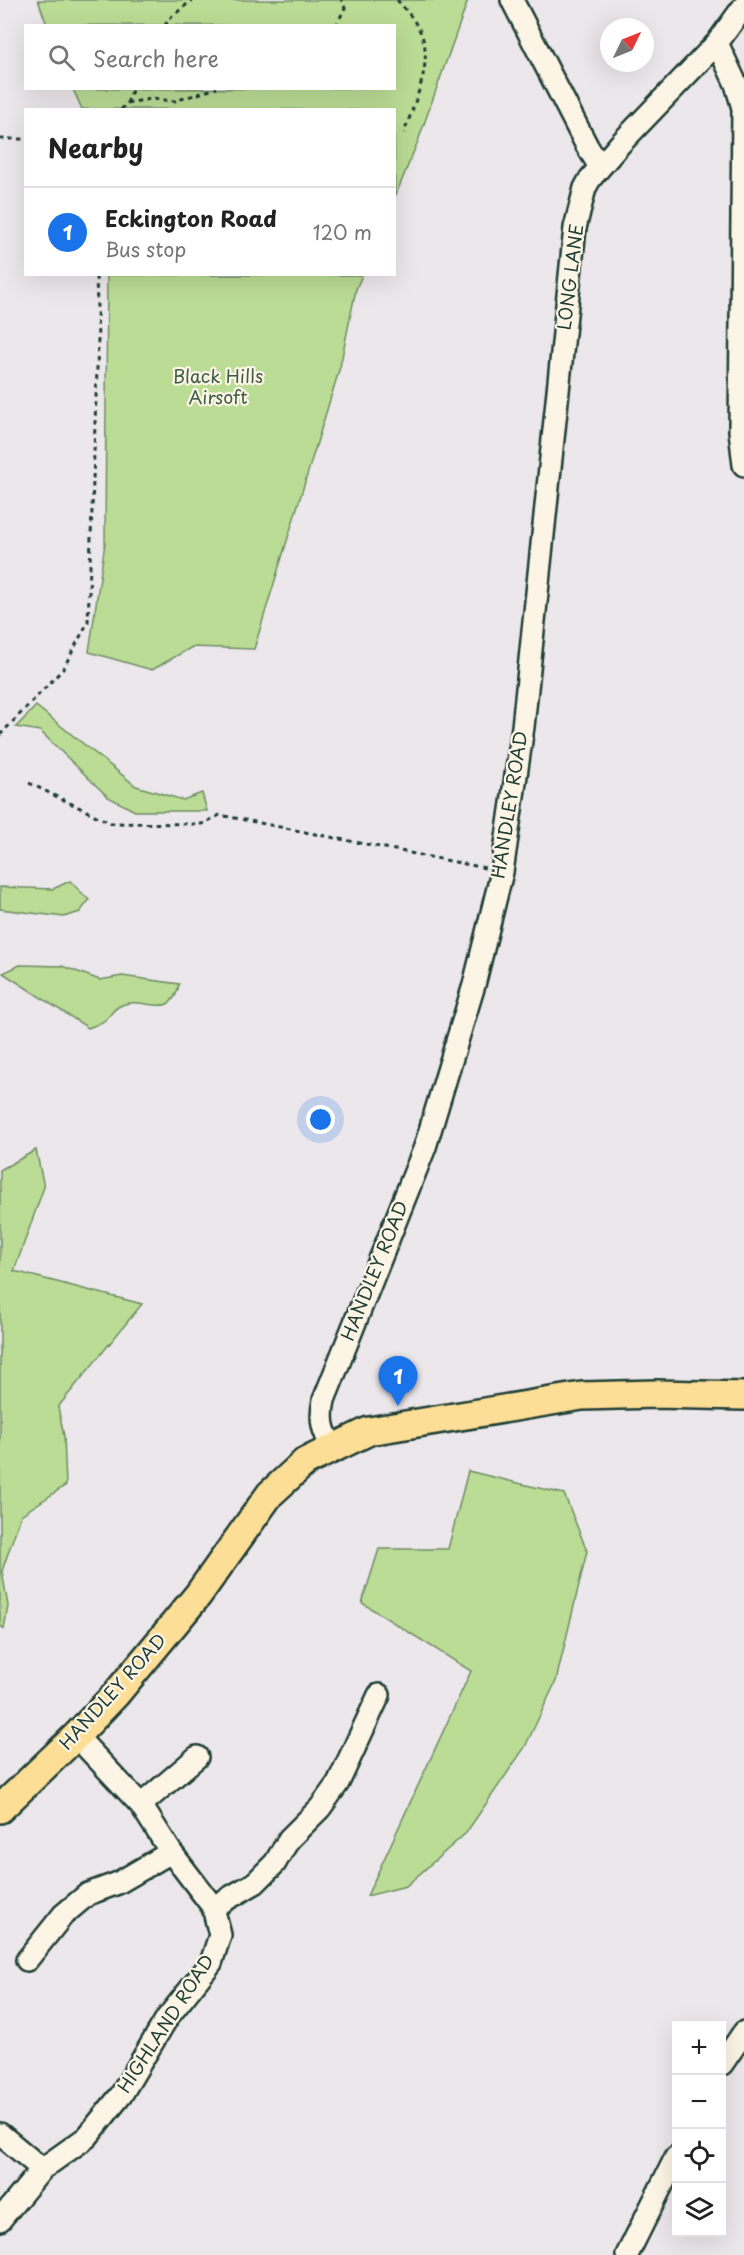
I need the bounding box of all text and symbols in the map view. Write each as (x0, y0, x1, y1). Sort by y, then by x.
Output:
north arrow (600, 18, 654, 72)
search box (24, 24, 396, 90)
icon: search (45, 41, 78, 74)
text: Search here (93, 41, 219, 74)
text: Nearby (48, 128, 143, 167)
text: Eckington Road (105, 201, 277, 234)
text: 1 (63, 217, 72, 247)
text: 120 m (313, 217, 372, 247)
street label: LONG LANE (550, 222, 589, 331)
text: Bus stop (105, 234, 186, 264)
park label: Black Hills Airsoft (173, 362, 263, 410)
street label: HANDLEY ROAD (484, 729, 533, 880)
your location (306, 1105, 335, 1134)
street label: HANDLEY ROAD (333, 1196, 414, 1345)
pin: 1 (378, 1356, 418, 1406)
street label: HANDLEY ROAD (52, 1627, 172, 1755)
street label: HIGHLAND ROAD (110, 1949, 220, 2098)
map controls (672, 2021, 726, 2237)
button: + (672, 2021, 726, 2075)
button: − (672, 2075, 726, 2129)
button: locate (672, 2129, 726, 2183)
button: layers (672, 2183, 726, 2237)

